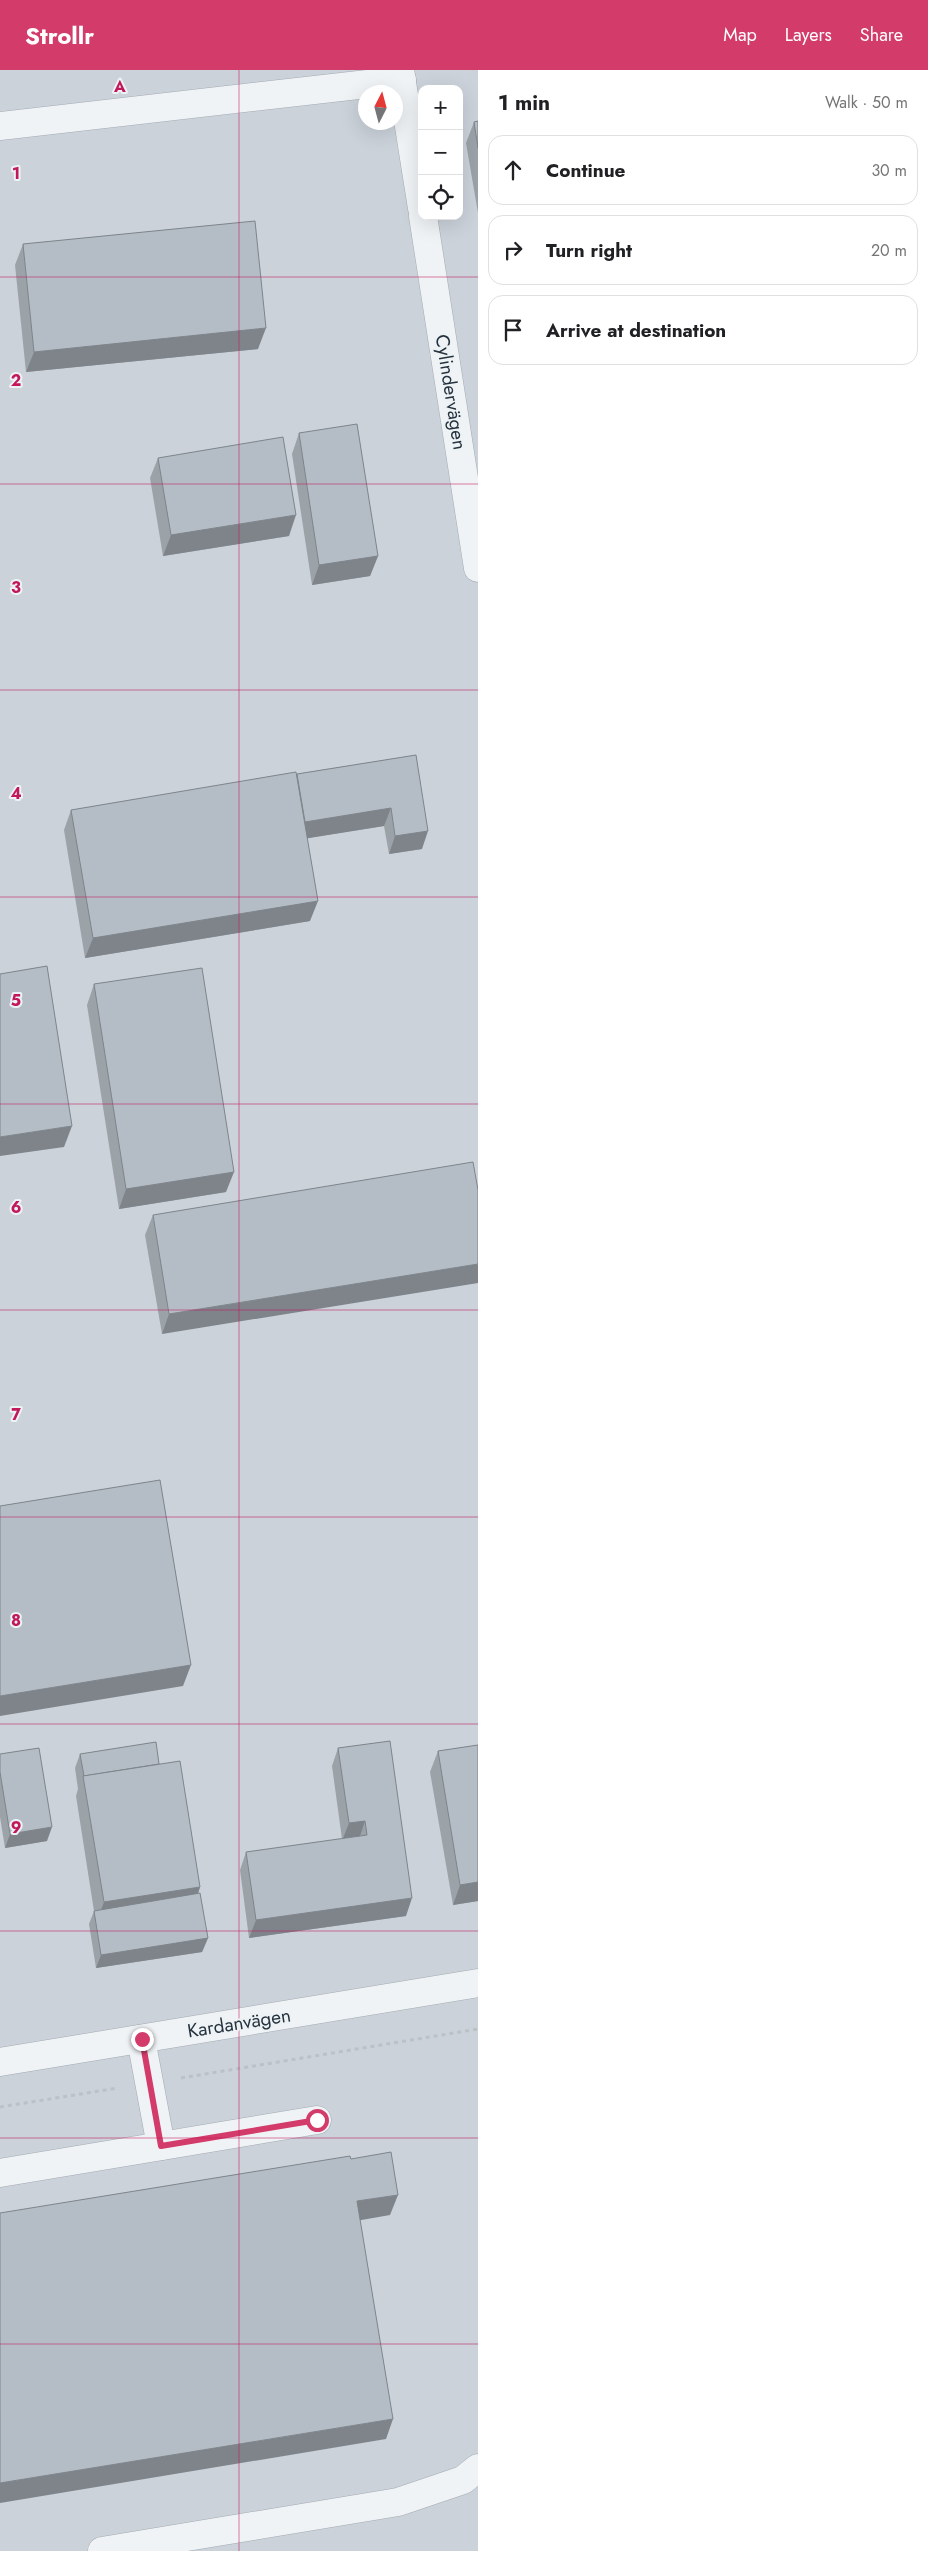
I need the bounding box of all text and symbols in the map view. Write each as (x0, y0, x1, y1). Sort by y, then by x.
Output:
text: Strollr (25, 18, 94, 53)
text: Map (723, 22, 757, 48)
text: Layers (785, 22, 832, 48)
text: Share (860, 22, 903, 48)
text: A (113, 75, 126, 98)
north arrow (358, 85, 403, 130)
map controls (418, 85, 463, 220)
button: + (418, 85, 463, 130)
text: 1 min (498, 88, 550, 118)
text: Walk · 50 m (825, 91, 908, 114)
button: − (418, 130, 463, 175)
icon: ahead (499, 156, 527, 184)
text: Continue (546, 157, 625, 184)
text: 30 m (871, 159, 907, 182)
text: 1 (12, 162, 20, 185)
button: locate (418, 175, 463, 220)
icon: right (499, 236, 527, 264)
text: Turn right (546, 237, 632, 264)
text: 20 m (871, 239, 907, 262)
icon: arrive (499, 316, 527, 344)
text: Arrive at destination (546, 317, 726, 344)
street label: Cylindervägen (429, 332, 473, 452)
text: 2 (11, 369, 21, 392)
text: 3 (11, 576, 21, 599)
text: 4 (10, 782, 22, 805)
text: 5 (11, 989, 21, 1012)
text: 6 (11, 1196, 21, 1219)
text: 7 (11, 1403, 21, 1426)
text: 8 (11, 1609, 21, 1632)
text: 9 (11, 1816, 21, 1839)
street label: Kardanvägen (185, 2001, 293, 2045)
route end (131, 2028, 154, 2051)
route start (306, 2109, 329, 2132)

